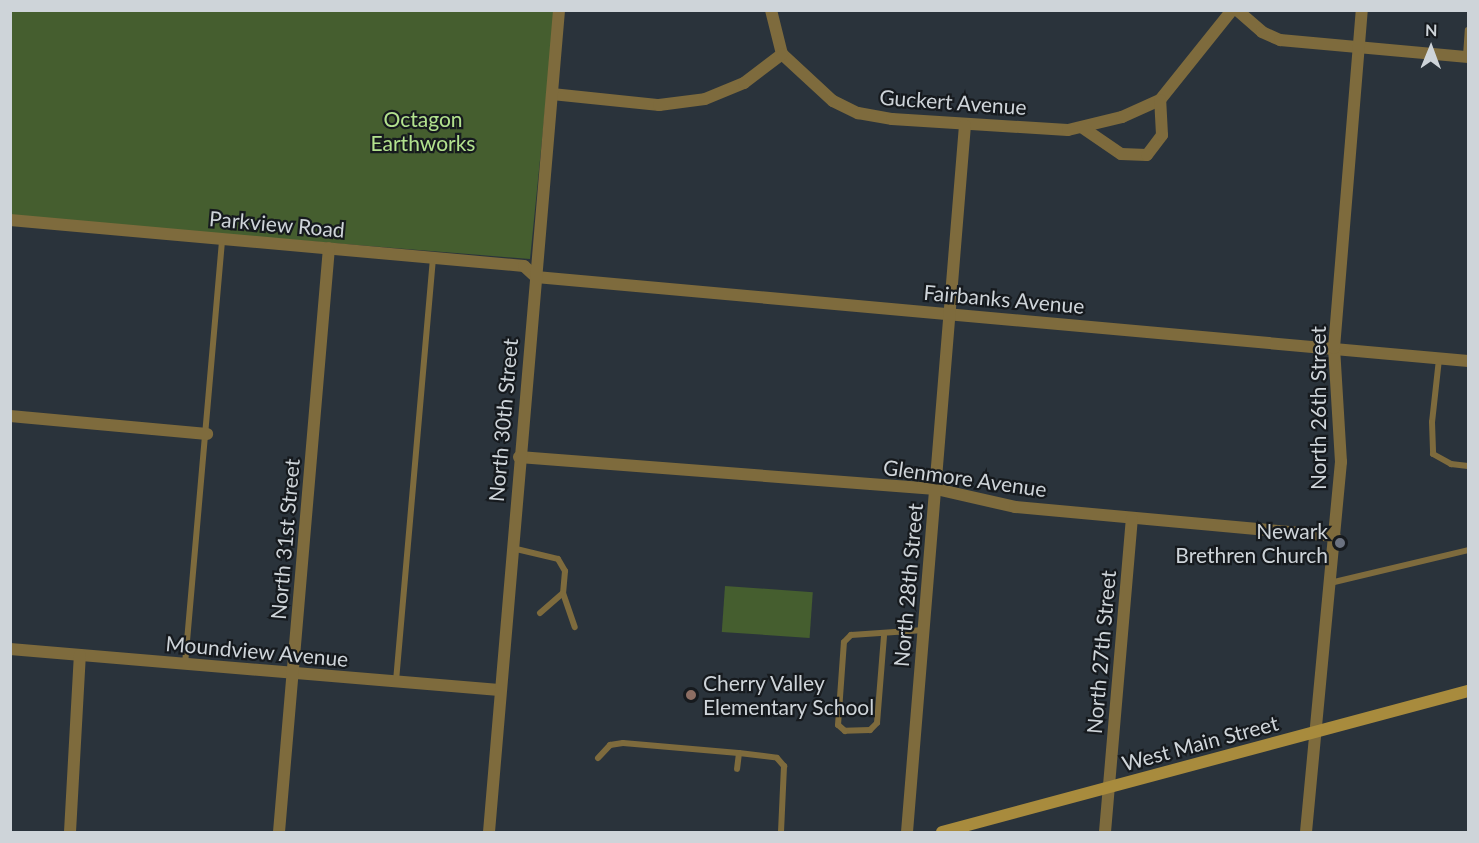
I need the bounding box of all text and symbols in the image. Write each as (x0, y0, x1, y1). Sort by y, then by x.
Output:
north arrow (1401, 18, 1461, 78)
text: N (1425, 20, 1438, 39)
street label: Guckert Avenue (878, 84, 1028, 120)
park label: Octagon Earthworks (371, 106, 475, 156)
street label: Parkview Road (208, 206, 346, 242)
street label: Fairbanks Avenue (922, 279, 1086, 319)
street label: North 26th Street (1305, 326, 1331, 490)
street label: North 30th Street (483, 337, 523, 503)
street label: Glenmore Avenue (881, 454, 1049, 502)
street label: North 31st Street (265, 457, 305, 621)
street label: North 28th Street (888, 502, 928, 668)
place label: Newark Brethren Church (1175, 518, 1328, 568)
marker: Newark Brethren Church (1333, 536, 1347, 550)
street label: North 27th Street (1081, 569, 1121, 735)
street label: Moundview Avenue (164, 630, 350, 672)
place label: Cherry Valley Elementary School (703, 670, 875, 720)
marker: Cherry Valley Elementary School (684, 688, 698, 702)
street label: West Main Street (1119, 710, 1281, 776)

